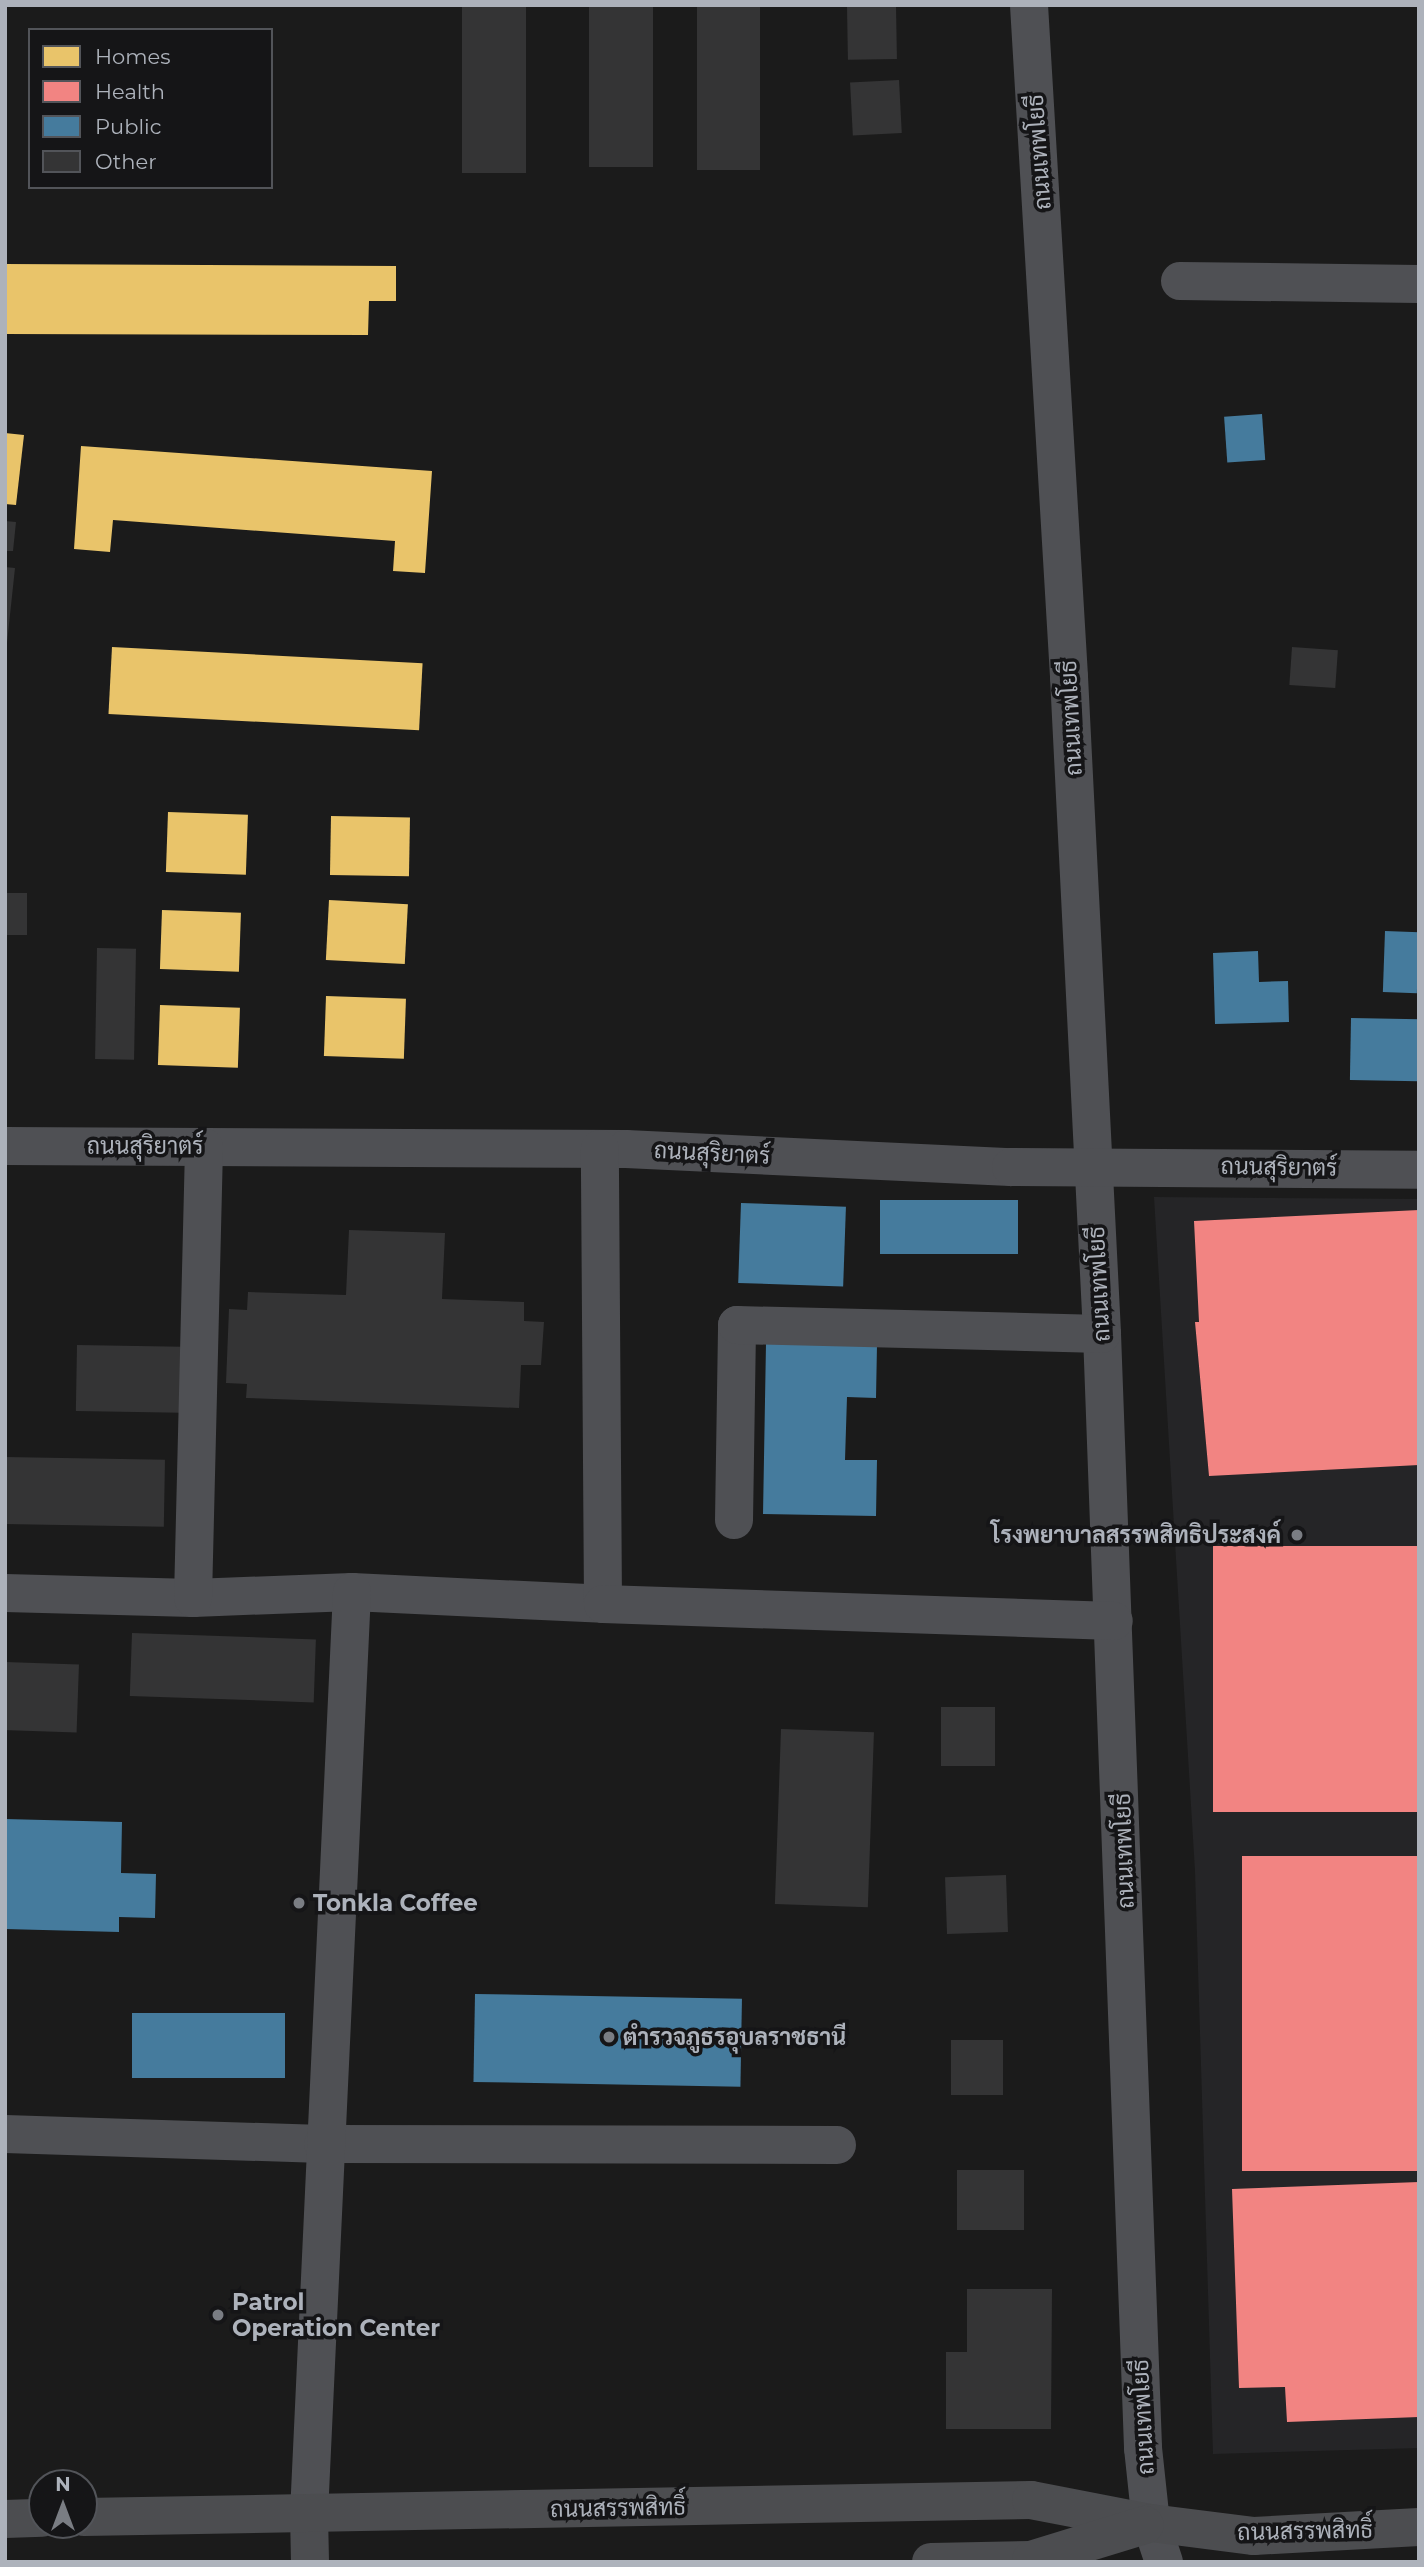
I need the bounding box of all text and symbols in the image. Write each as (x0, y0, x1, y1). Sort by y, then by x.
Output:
legend (28, 28, 273, 189)
text: Homes (95, 44, 170, 69)
text: Health (95, 79, 165, 104)
street label: ถนนเทพโยธี (1021, 93, 1057, 211)
text: Public (95, 114, 162, 139)
text: Other (95, 149, 157, 174)
street label: ถนนเทพโยธี (1054, 659, 1088, 777)
street label: ถนนสุริยาตร์ (87, 1132, 203, 1160)
street label: ถนนสุริยาตร์ (653, 1136, 771, 1170)
street label: ถนนสุริยาตร์ (1220, 1152, 1338, 1182)
street label: ถนนเทพโยธี (1082, 1225, 1116, 1343)
place label: โรงพยาบาลสรรพสิทธิประสงค์ (991, 1521, 1281, 1549)
marker: โรงพยาบาลสรรพสิทธิประสงค์ (1287, 1525, 1307, 1545)
street label: ถนนเทพโยธี (1108, 1793, 1140, 1909)
place label: Tonkla Coffee (313, 1889, 478, 1917)
marker: Tonkla Coffee (291, 1895, 307, 1911)
place label: ตำรวจภูธรอุบลราชธานี (623, 2023, 846, 2051)
marker: ตำรวจภูธรอุบลราชธานี (601, 2029, 617, 2045)
place label: Patrol Operation Center (232, 2288, 440, 2342)
marker: Patrol Operation Center (210, 2307, 226, 2323)
street label: ถนนเทพโยธี (1126, 2358, 1160, 2476)
north arrow (28, 2469, 98, 2539)
text: N (55, 2473, 71, 2496)
street label: ถนนสรรพสิทธิ์ (550, 2493, 686, 2523)
street label: ถนนสรรพสิทธิ์ (1237, 2516, 1373, 2546)

